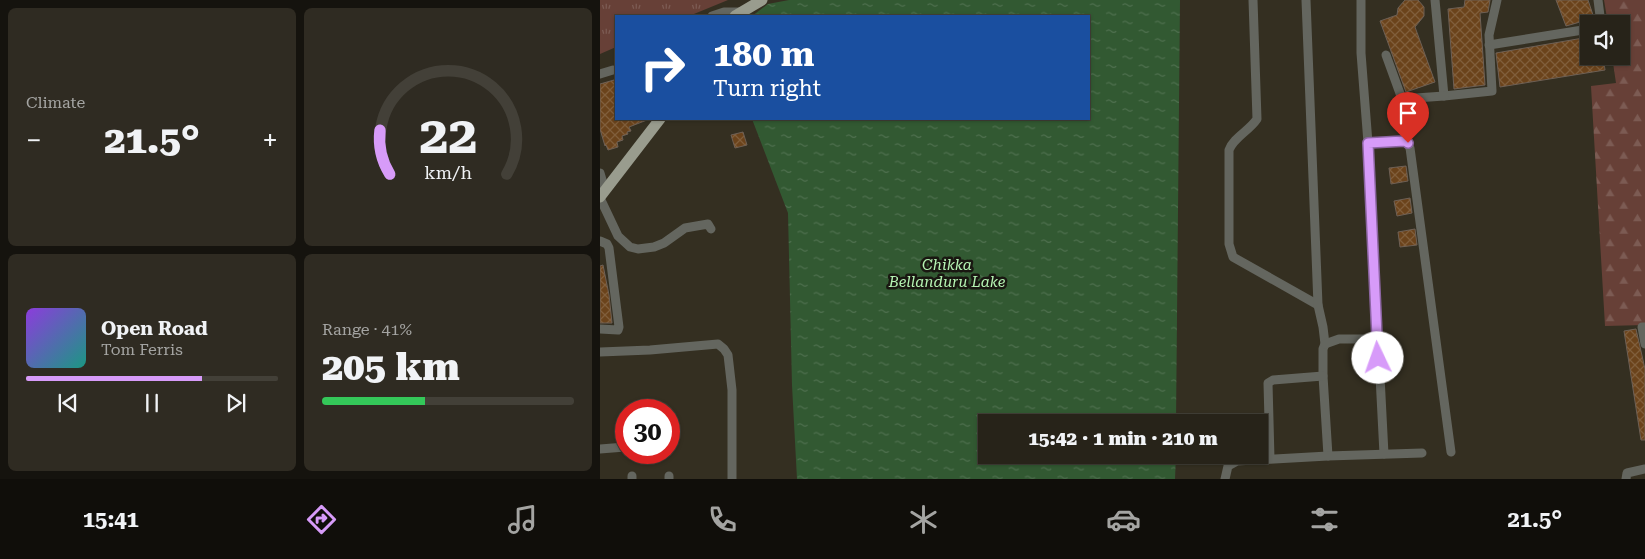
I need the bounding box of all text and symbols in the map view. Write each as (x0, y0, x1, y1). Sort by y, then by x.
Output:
map controls (1580, 15, 1630, 65)
button: sound (1580, 15, 1630, 65)
text: 180 m (713, 34, 814, 75)
icon: right (630, 35, 695, 100)
text: Turn right (713, 76, 821, 101)
pin (1387, 92, 1429, 143)
text: Climate (26, 93, 85, 112)
icon: arrive (1394, 99, 1422, 127)
text: 22 (419, 105, 477, 166)
text: 21.5° (104, 118, 200, 162)
text: − (26, 124, 42, 157)
text: + (262, 124, 278, 157)
text: km/h (424, 162, 472, 183)
water label: Chikka Bellanduru Lake (888, 256, 1006, 291)
text: Open Road (101, 317, 208, 340)
text: Range · 41% (322, 320, 412, 339)
position arrow (1351, 331, 1403, 383)
text: Tom Ferris (101, 340, 183, 359)
text: 205 km (322, 345, 460, 389)
icon: previous (54, 389, 82, 417)
icon: pause (138, 389, 166, 417)
icon: next (222, 389, 250, 417)
speed limit sign: 30 (615, 399, 680, 464)
text: 15:42 · 1 min · 210 m (1028, 427, 1218, 450)
icon: directions (304, 502, 339, 537)
icon: music (505, 502, 540, 537)
icon: phone (705, 502, 740, 537)
icon: climate (906, 502, 941, 537)
icon: car (1106, 502, 1141, 537)
icon: filters (1307, 502, 1342, 537)
text: 15:41 (83, 507, 139, 532)
text: 21.5° (1507, 507, 1562, 532)

